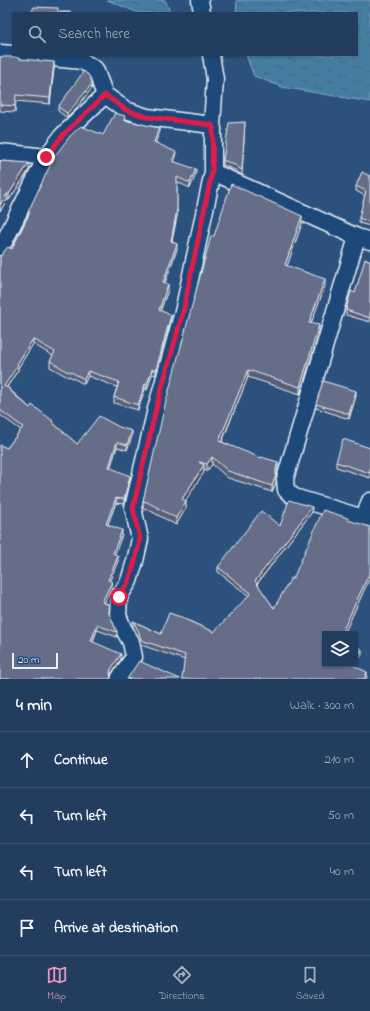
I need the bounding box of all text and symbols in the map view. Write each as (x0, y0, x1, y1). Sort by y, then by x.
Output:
search box (12, 12, 358, 56)
icon: search (26, 23, 48, 45)
text: Search here (58, 23, 130, 45)
route end (37, 148, 55, 166)
route start (110, 588, 128, 606)
map controls (322, 631, 358, 667)
button: layers (322, 631, 358, 667)
scale bar (12, 651, 58, 670)
text: 20 m (18, 652, 40, 668)
text: 4 min (16, 693, 52, 718)
text: Walk · 300 m (290, 696, 354, 715)
icon: ahead (16, 749, 38, 771)
text: Continue (54, 749, 108, 771)
text: 210 m (324, 750, 354, 769)
icon: left (16, 805, 38, 827)
text: Turn left (54, 805, 107, 827)
text: 50 m (328, 806, 354, 825)
icon: left (16, 861, 38, 883)
text: Turn left (54, 861, 107, 883)
text: 40 m (330, 862, 354, 881)
icon: arrive (16, 917, 38, 939)
text: Arrive at destination (54, 917, 178, 939)
tab: Map (46, 964, 68, 1004)
tab: Directions (159, 964, 204, 1004)
tab: Saved (296, 964, 324, 1004)

